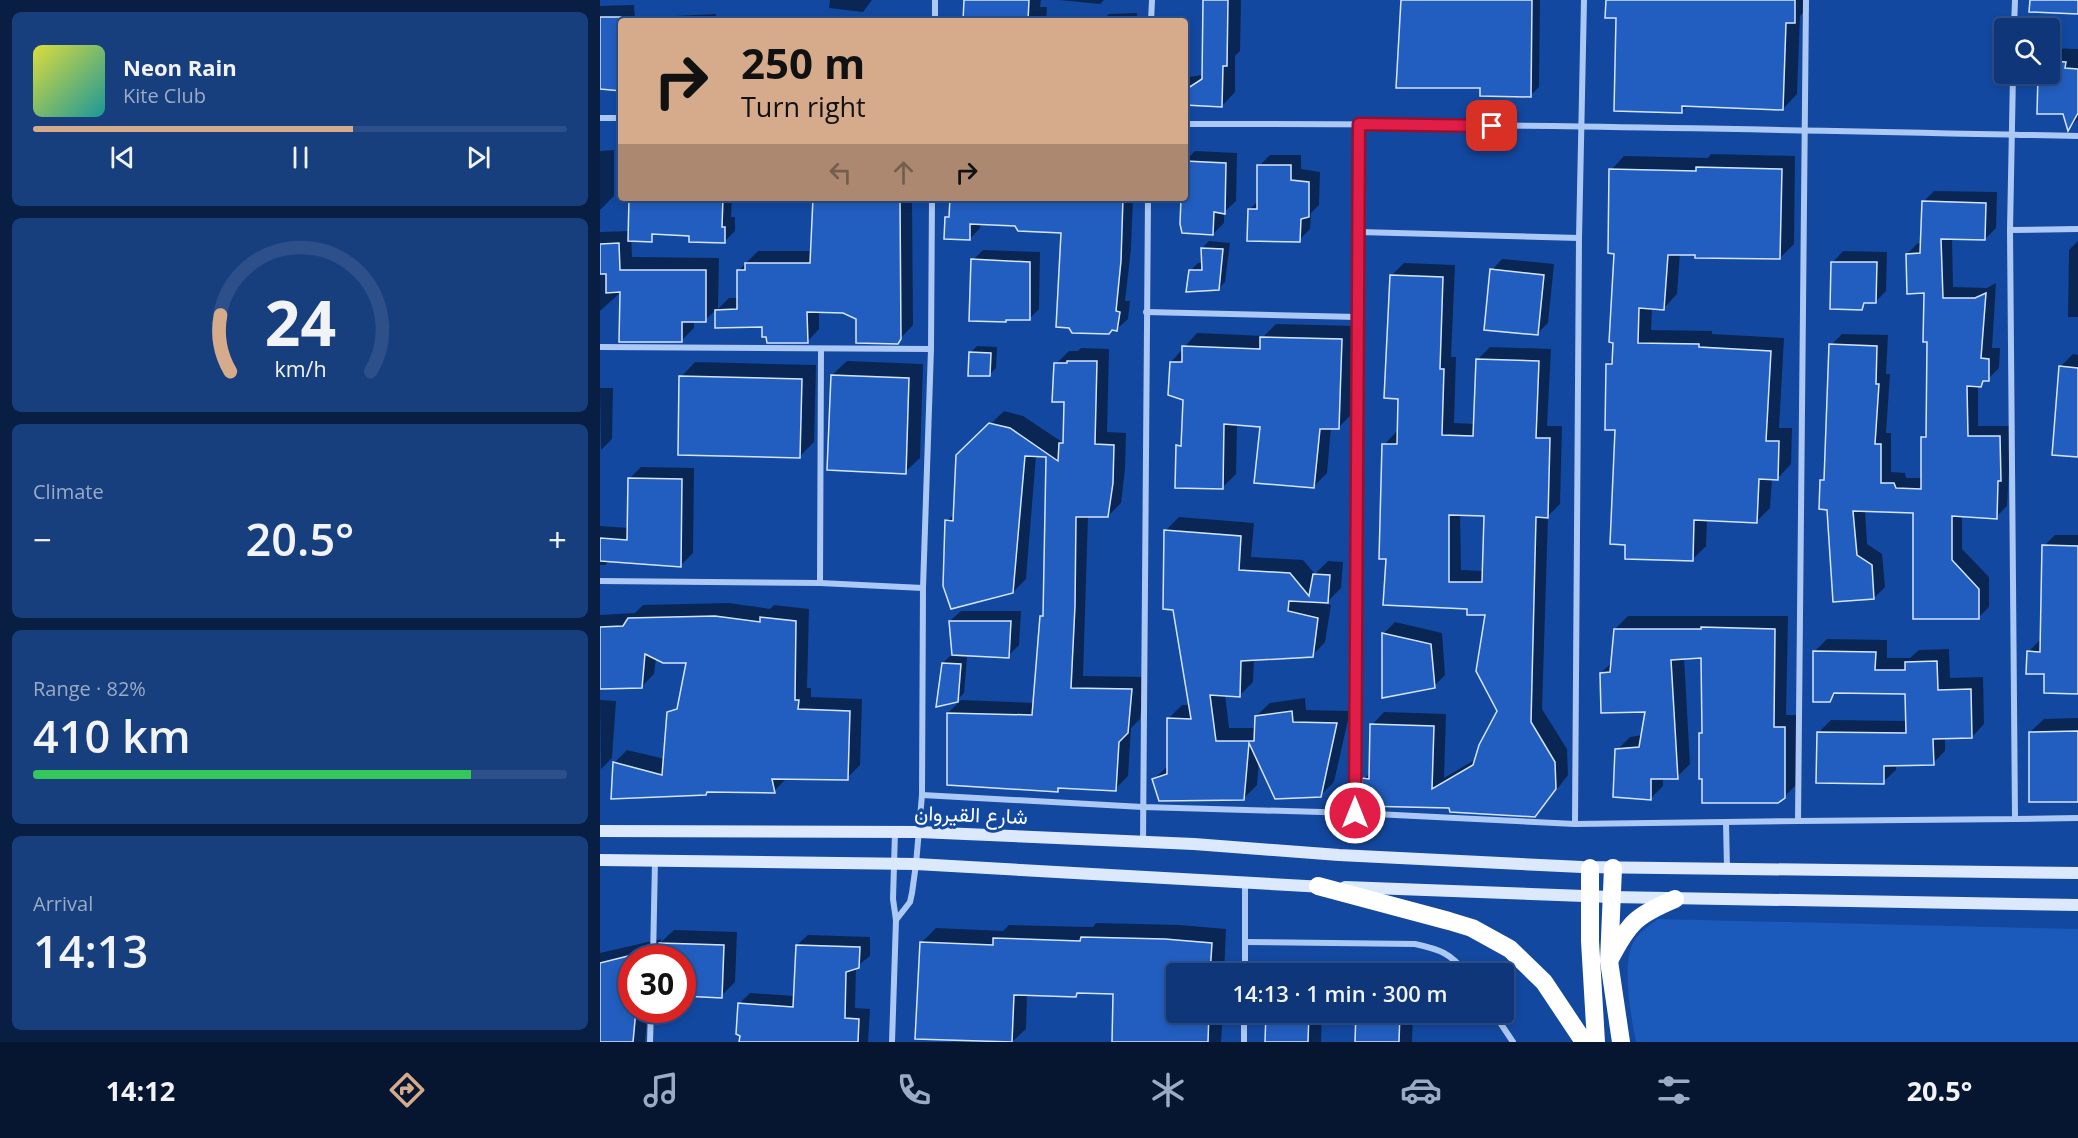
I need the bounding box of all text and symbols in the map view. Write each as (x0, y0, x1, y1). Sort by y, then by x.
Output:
map controls (1994, 18, 2060, 84)
button: search (1994, 18, 2060, 84)
text: 250 m (741, 34, 865, 91)
icon: right (642, 42, 720, 120)
text: Neon Rain (123, 52, 237, 82)
text: Kite Club (123, 82, 206, 109)
text: Turn right (741, 88, 866, 125)
pin (1466, 100, 1517, 151)
icon: arrive (1475, 109, 1508, 142)
icon: previous (106, 141, 139, 174)
icon: pause (284, 141, 317, 174)
icon: next (462, 141, 495, 174)
icon: left (824, 156, 857, 189)
icon: ahead (887, 156, 920, 189)
icon: right (950, 156, 983, 189)
text: 24 (264, 279, 336, 364)
text: km/h (274, 354, 326, 383)
text: Climate (33, 478, 104, 505)
text: 20.5° (246, 508, 354, 569)
text: − (33, 517, 52, 562)
text: + (548, 517, 567, 562)
text: Range · 82% (33, 675, 146, 702)
text: 410 km (33, 705, 191, 766)
position arrow (1323, 781, 1387, 845)
street label: شارع القيروان (914, 798, 1028, 831)
text: Arrival (33, 890, 93, 917)
text: 14:13 (33, 920, 148, 981)
speed limit sign: 30 (618, 945, 696, 1023)
text: 14:13 · 1 min · 300 m (1232, 978, 1448, 1008)
icon: directions (386, 1069, 428, 1111)
icon: music (640, 1069, 682, 1111)
icon: phone (893, 1069, 935, 1111)
icon: climate (1147, 1069, 1189, 1111)
icon: car (1400, 1069, 1442, 1111)
icon: filters (1653, 1069, 1695, 1111)
text: 14:12 (106, 1072, 175, 1109)
text: 20.5° (1907, 1072, 1972, 1109)

